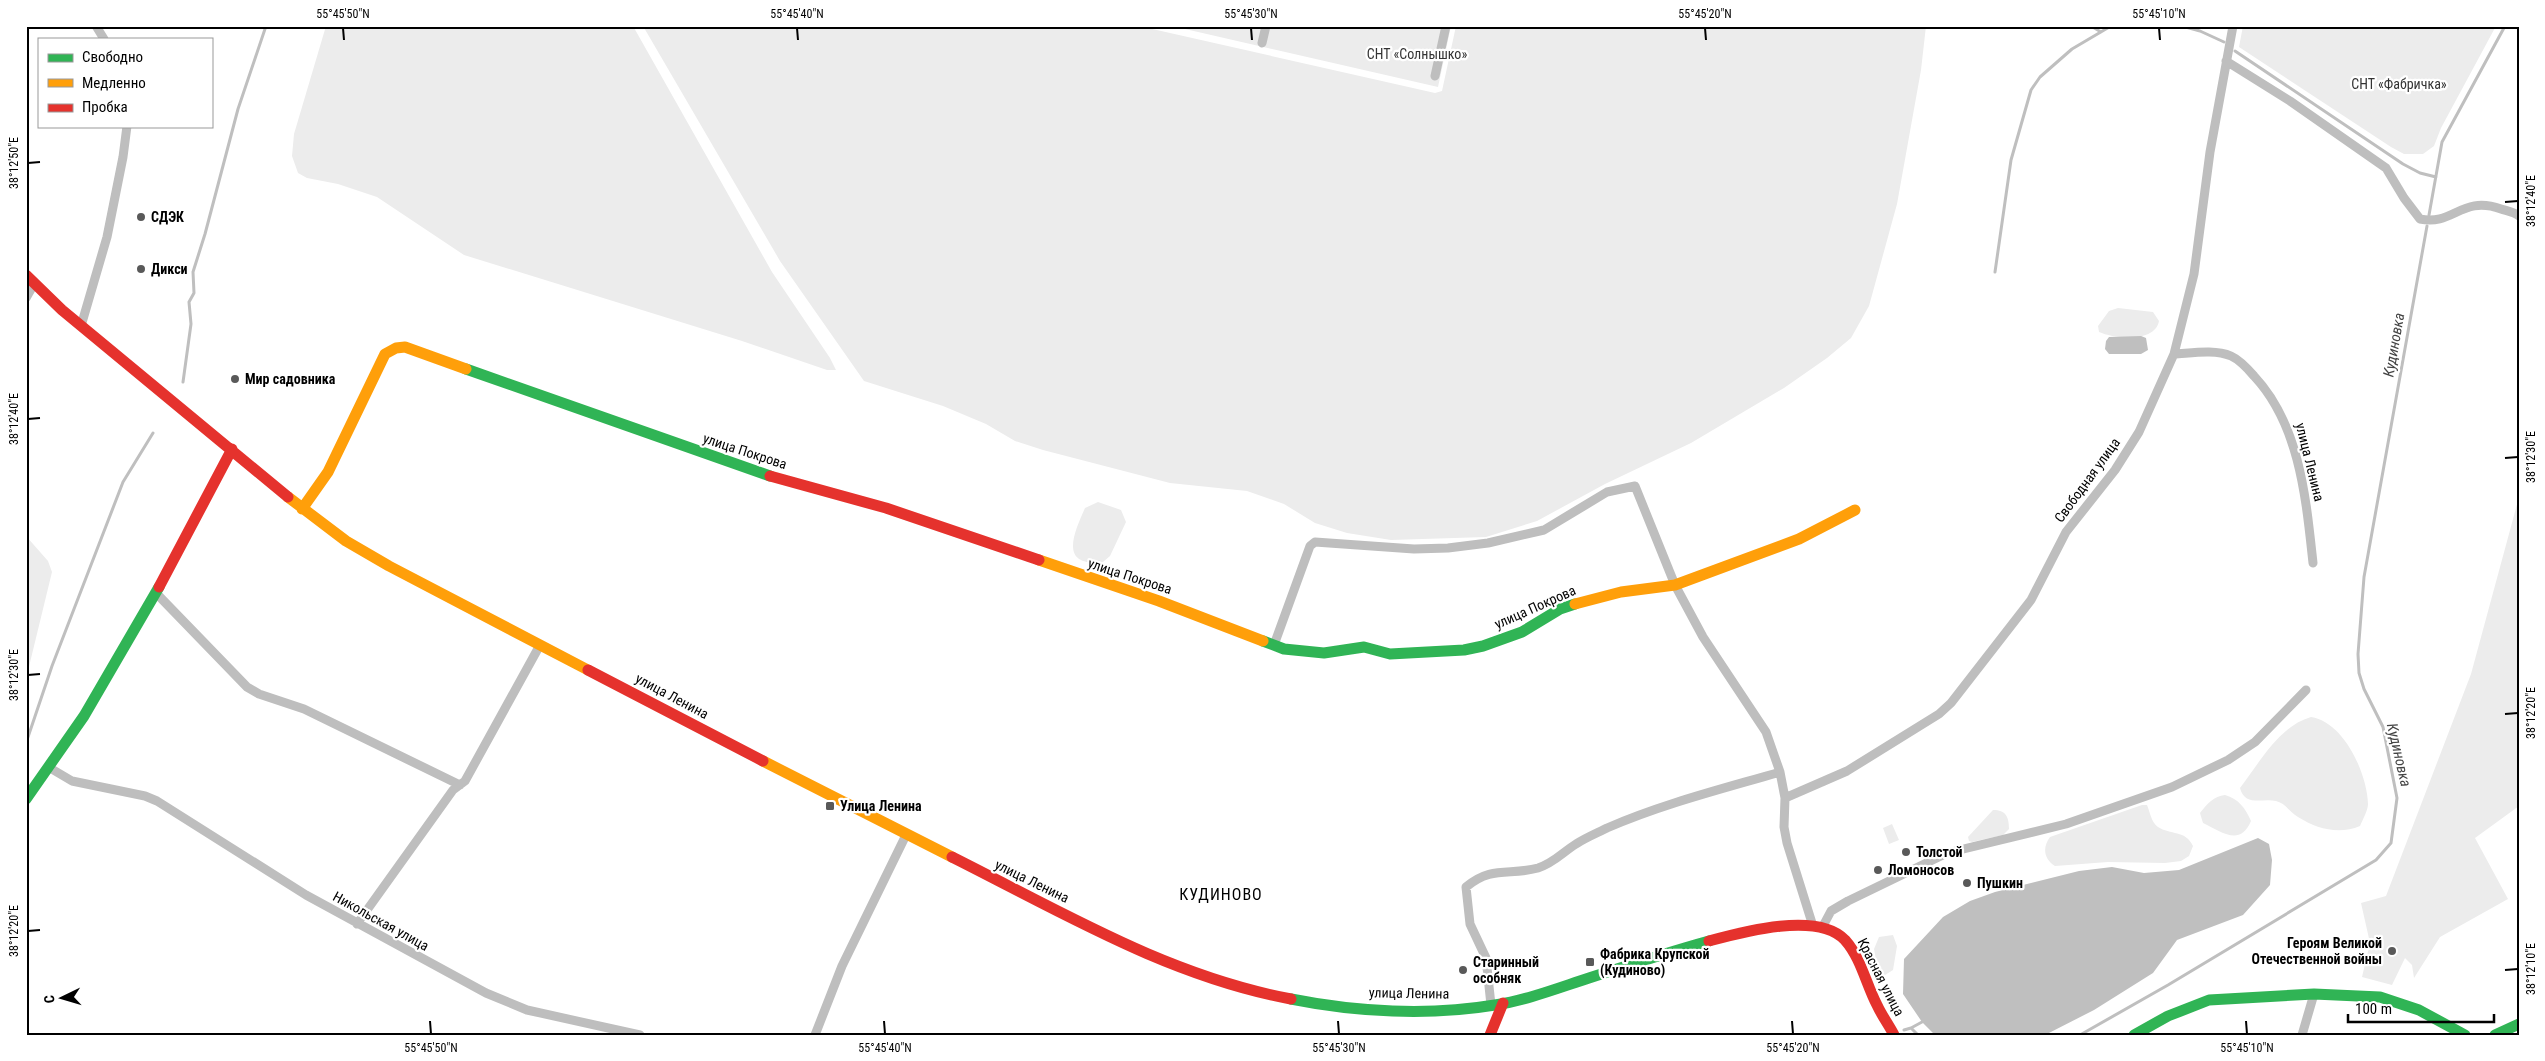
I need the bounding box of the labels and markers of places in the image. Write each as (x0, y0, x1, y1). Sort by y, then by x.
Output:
place label: СДЭК (151, 209, 184, 225)
marker: СДЭК (135, 211, 147, 223)
place label: Дикси (151, 261, 188, 277)
marker: Дикси (135, 263, 147, 275)
place label: Мир садовника (245, 371, 336, 387)
marker: Мир садовника (229, 373, 241, 385)
place label: Улица Ленина (840, 798, 922, 814)
marker: Улица Ленина (824, 800, 836, 812)
place label: Толстой (1916, 844, 1963, 860)
marker: Толстой (1900, 846, 1912, 858)
place label: Ломоносов (1888, 862, 1954, 878)
marker: Ломоносов (1872, 864, 1884, 876)
place label: Пушкин (1977, 875, 2023, 891)
marker: Пушкин (1961, 877, 1973, 889)
place label: Героям Великой Отечественной войны (2252, 935, 2382, 967)
marker: Героям Великой Отечественной войны (2386, 945, 2398, 957)
place label: Фабрика Крупской (Кудиново) (1600, 946, 1709, 979)
place label: Старинный особняк (1473, 954, 1539, 986)
marker: Фабрика Крупской (Кудиново) (1584, 956, 1596, 968)
marker: Старинный особняк (1457, 964, 1469, 976)

